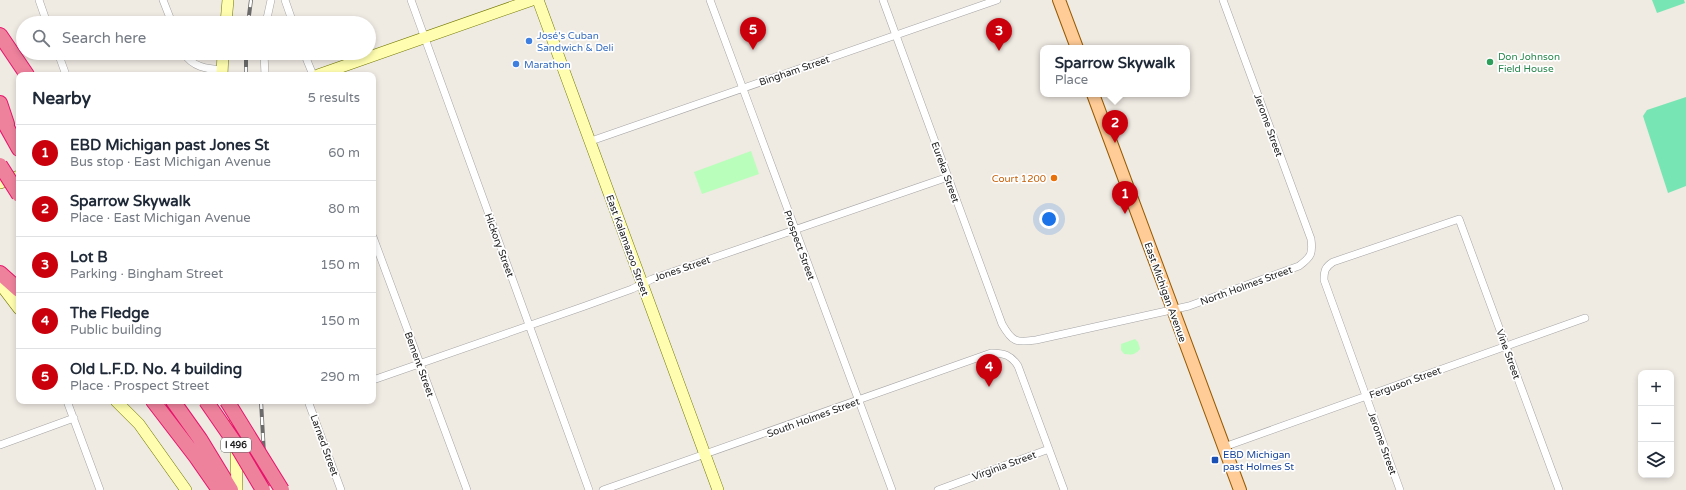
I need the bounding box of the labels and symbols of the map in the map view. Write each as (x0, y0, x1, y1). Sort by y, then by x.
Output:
pin: 5 (740, 17, 766, 50)
pin: 3 (986, 18, 1012, 51)
place label: José's Cuban Sandwich & Deli (537, 30, 614, 54)
marker: José's Cuban Sandwich & Deli (524, 36, 534, 46)
place label: Don Johnson Field House (1498, 51, 1560, 75)
street label: Bingham Street (757, 53, 831, 89)
marker: Don Johnson Field House (1485, 57, 1495, 67)
marker: Marathon (511, 59, 521, 69)
place label: Marathon (524, 59, 571, 71)
street label: Jerome Street (1251, 92, 1285, 159)
pin: 2 (1102, 110, 1128, 143)
street label: Eureka Street (929, 140, 962, 205)
place label: Court 1200 (992, 173, 1046, 185)
marker: Court 1200 (1049, 173, 1059, 183)
pin: 1 (1112, 181, 1138, 214)
street label: East Kalamazoo Street (603, 193, 651, 298)
street label: Prospect Street (781, 209, 817, 282)
your location (1039, 209, 1059, 229)
street label: Hickory Street (482, 212, 516, 279)
street label: East Michigan Avenue (1141, 241, 1189, 344)
street label: Jones Street (653, 254, 712, 284)
street label: North Holmes Street (1199, 264, 1294, 308)
street label: Vine Street (1493, 328, 1523, 381)
street label: Bement Street (402, 330, 436, 399)
pin: 4 (976, 354, 1002, 387)
street label: Ferguson Street (1368, 364, 1443, 402)
street label: South Holmes Street (765, 396, 861, 440)
street label: Jerome Street (1365, 410, 1399, 477)
street label: Larned Street (307, 413, 341, 478)
road number: I 496 (221, 438, 251, 452)
street label: Virginia Street (971, 449, 1038, 483)
place label: EBD Michigan past Holmes St (1223, 449, 1294, 473)
marker: EBD Michigan past Holmes St (1210, 455, 1220, 465)

